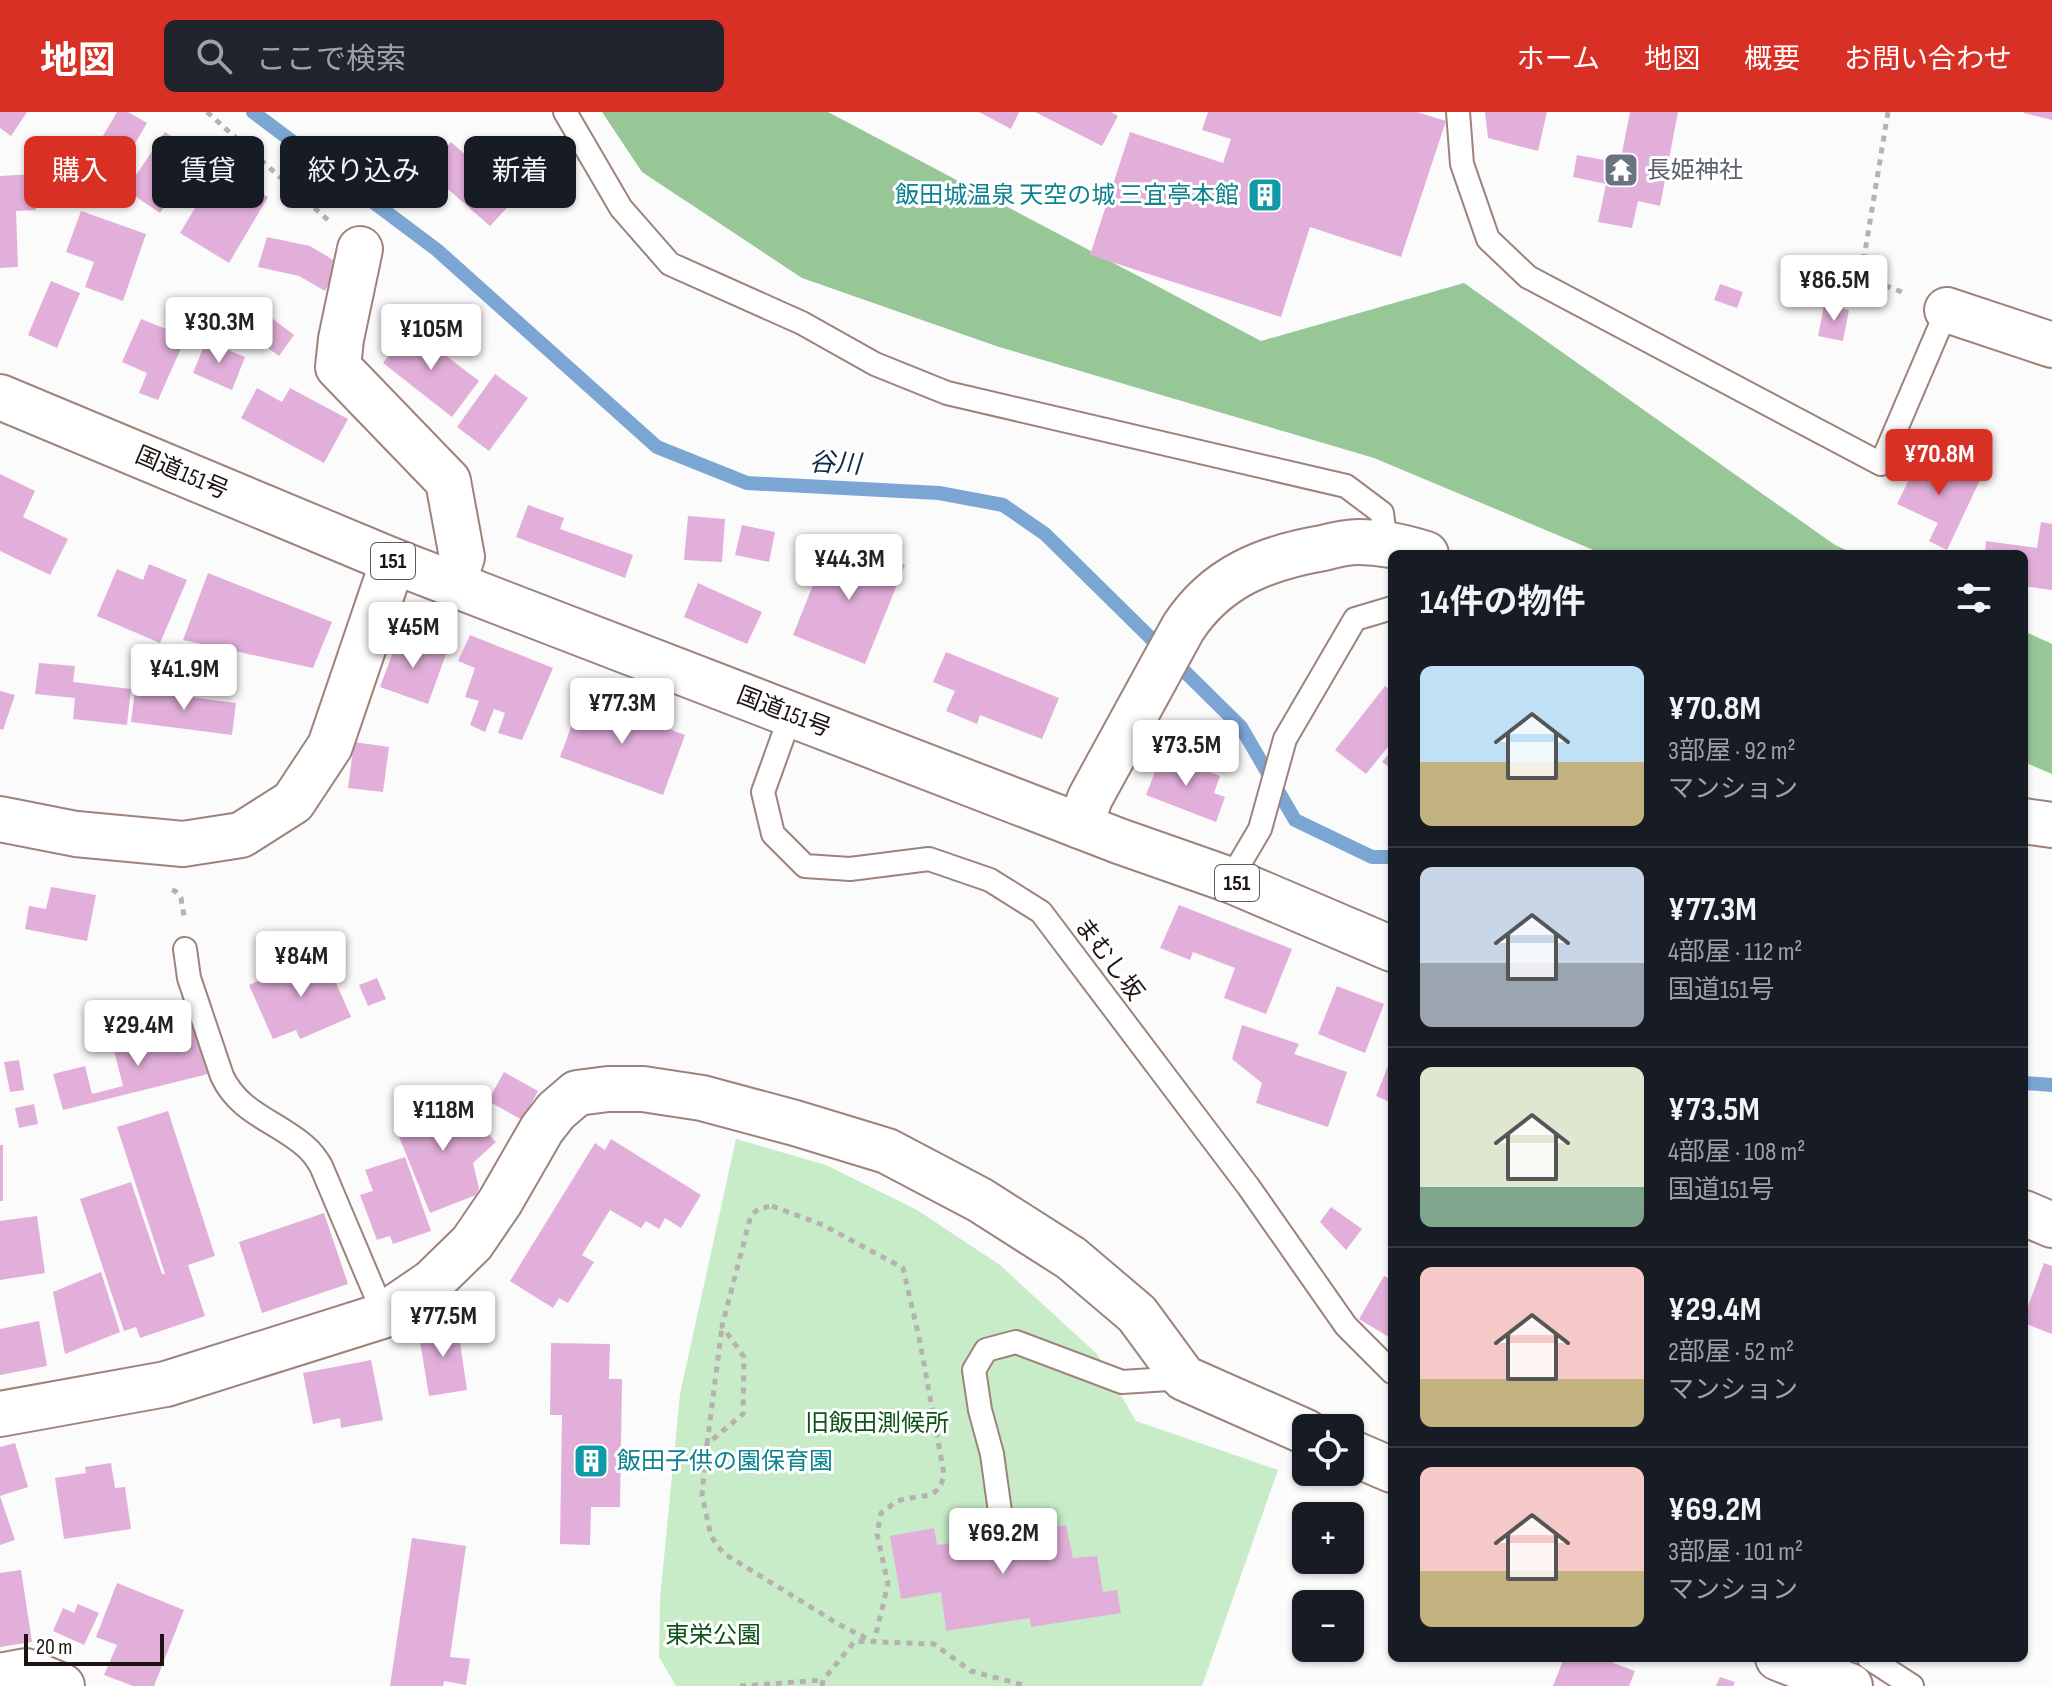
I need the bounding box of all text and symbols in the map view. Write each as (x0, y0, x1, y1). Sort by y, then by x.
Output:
search box (164, 20, 724, 92)
icon: search (192, 34, 236, 78)
text: 地図 (40, 39, 116, 84)
text: ここで検索 (256, 42, 406, 78)
text: ホーム (1517, 43, 1600, 76)
text: 地図 (1644, 43, 1700, 76)
text: 概要 (1744, 43, 1800, 76)
text: お問い合わせ (1844, 43, 2012, 76)
chip: 購入 (24, 136, 136, 208)
chip: 賃貸 (152, 136, 264, 208)
chip: 絞り込み (280, 136, 448, 208)
chip: 新着 (464, 136, 576, 208)
temple icon: 長姫神社 (1602, 151, 1640, 189)
place label: 長姫神社 (1647, 156, 1743, 185)
building icon: 飯田城温泉 天空の城 三宜亭本館 (1246, 176, 1284, 214)
place label: 飯田城温泉 天空の城 三宜亭本館 (895, 181, 1239, 210)
pin: ¥86.5M (1769, 255, 1899, 323)
text: ¥86.5M (1798, 265, 1870, 296)
pin: ¥30.3M (154, 297, 284, 365)
pin: ¥105M (375, 304, 487, 372)
text: ¥30.3M (184, 307, 254, 338)
text: ¥105M (399, 314, 463, 345)
pin: ¥70.8M (1874, 429, 2004, 497)
text: ¥70.8M (1903, 439, 1975, 470)
street label: 国道151号 (131, 440, 233, 506)
water label: 谷川 (808, 447, 865, 481)
pin: ¥44.3M (784, 534, 914, 602)
road number: 151 (371, 543, 415, 579)
text: ¥44.3M (813, 544, 885, 575)
icon: filters (1952, 576, 1996, 620)
text: 14件の物件 (1420, 582, 1585, 623)
pin: ¥45M (366, 602, 460, 670)
text: ¥45M (387, 612, 439, 643)
pin: ¥41.9M (119, 644, 249, 712)
text: ¥41.9M (149, 654, 219, 685)
pin: ¥77.3M (557, 678, 687, 746)
street label: 国道151号 (733, 681, 835, 743)
text: ¥77.3M (588, 688, 656, 719)
text: ¥70.8M (1668, 688, 1761, 729)
icon: home (1484, 698, 1580, 794)
pin: ¥73.5M (1121, 720, 1251, 788)
text: ¥73.5M (1151, 730, 1221, 761)
text: 3部屋 · 92 m² (1668, 736, 1796, 767)
text: マンション (1668, 774, 1798, 805)
road number: 151 (1215, 865, 1259, 901)
text: ¥77.3M (1668, 889, 1757, 930)
icon: home (1484, 899, 1580, 995)
street label: まむし坂 (1069, 912, 1149, 1006)
pin: ¥84M (254, 931, 348, 999)
text: 4部屋 · 112 m² (1668, 937, 1802, 968)
text: ¥84M (274, 941, 328, 972)
text: 国道151号 (1668, 975, 1775, 1006)
pin: ¥29.4M (73, 1000, 203, 1068)
text: ¥29.4M (102, 1010, 174, 1041)
pin: ¥118M (387, 1085, 499, 1153)
text: ¥73.5M (1668, 1089, 1760, 1130)
text: ¥118M (412, 1095, 474, 1126)
icon: home (1484, 1099, 1580, 1195)
text: 4部屋 · 108 m² (1668, 1137, 1805, 1168)
text: 国道151号 (1668, 1175, 1775, 1206)
text: ¥29.4M (1668, 1289, 1761, 1330)
pin: ¥77.5M (378, 1291, 508, 1359)
icon: home (1484, 1299, 1580, 1395)
text: ¥77.5M (409, 1301, 477, 1332)
text: 2部屋 · 52 m² (1668, 1337, 1794, 1368)
text: マンション (1668, 1375, 1798, 1406)
park label: 旧飯田測候所 (805, 1409, 949, 1438)
map controls (1292, 1414, 1364, 1662)
button: locate (1292, 1414, 1364, 1486)
building icon: 飯田子供の園保育園 (572, 1442, 610, 1480)
place label: 飯田子供の園保育園 (617, 1447, 833, 1476)
text: ¥69.2M (1668, 1489, 1762, 1530)
icon: home (1484, 1499, 1580, 1595)
button: + (1292, 1502, 1364, 1574)
pin: ¥69.2M (938, 1508, 1068, 1576)
text: ¥69.2M (967, 1518, 1039, 1549)
text: 3部屋 · 101 m² (1668, 1537, 1803, 1568)
text: マンション (1668, 1575, 1798, 1606)
button: − (1292, 1590, 1364, 1662)
park label: 東栄公園 (665, 1621, 761, 1650)
scale bar (24, 1630, 164, 1666)
text: 20 m (36, 1634, 73, 1661)

